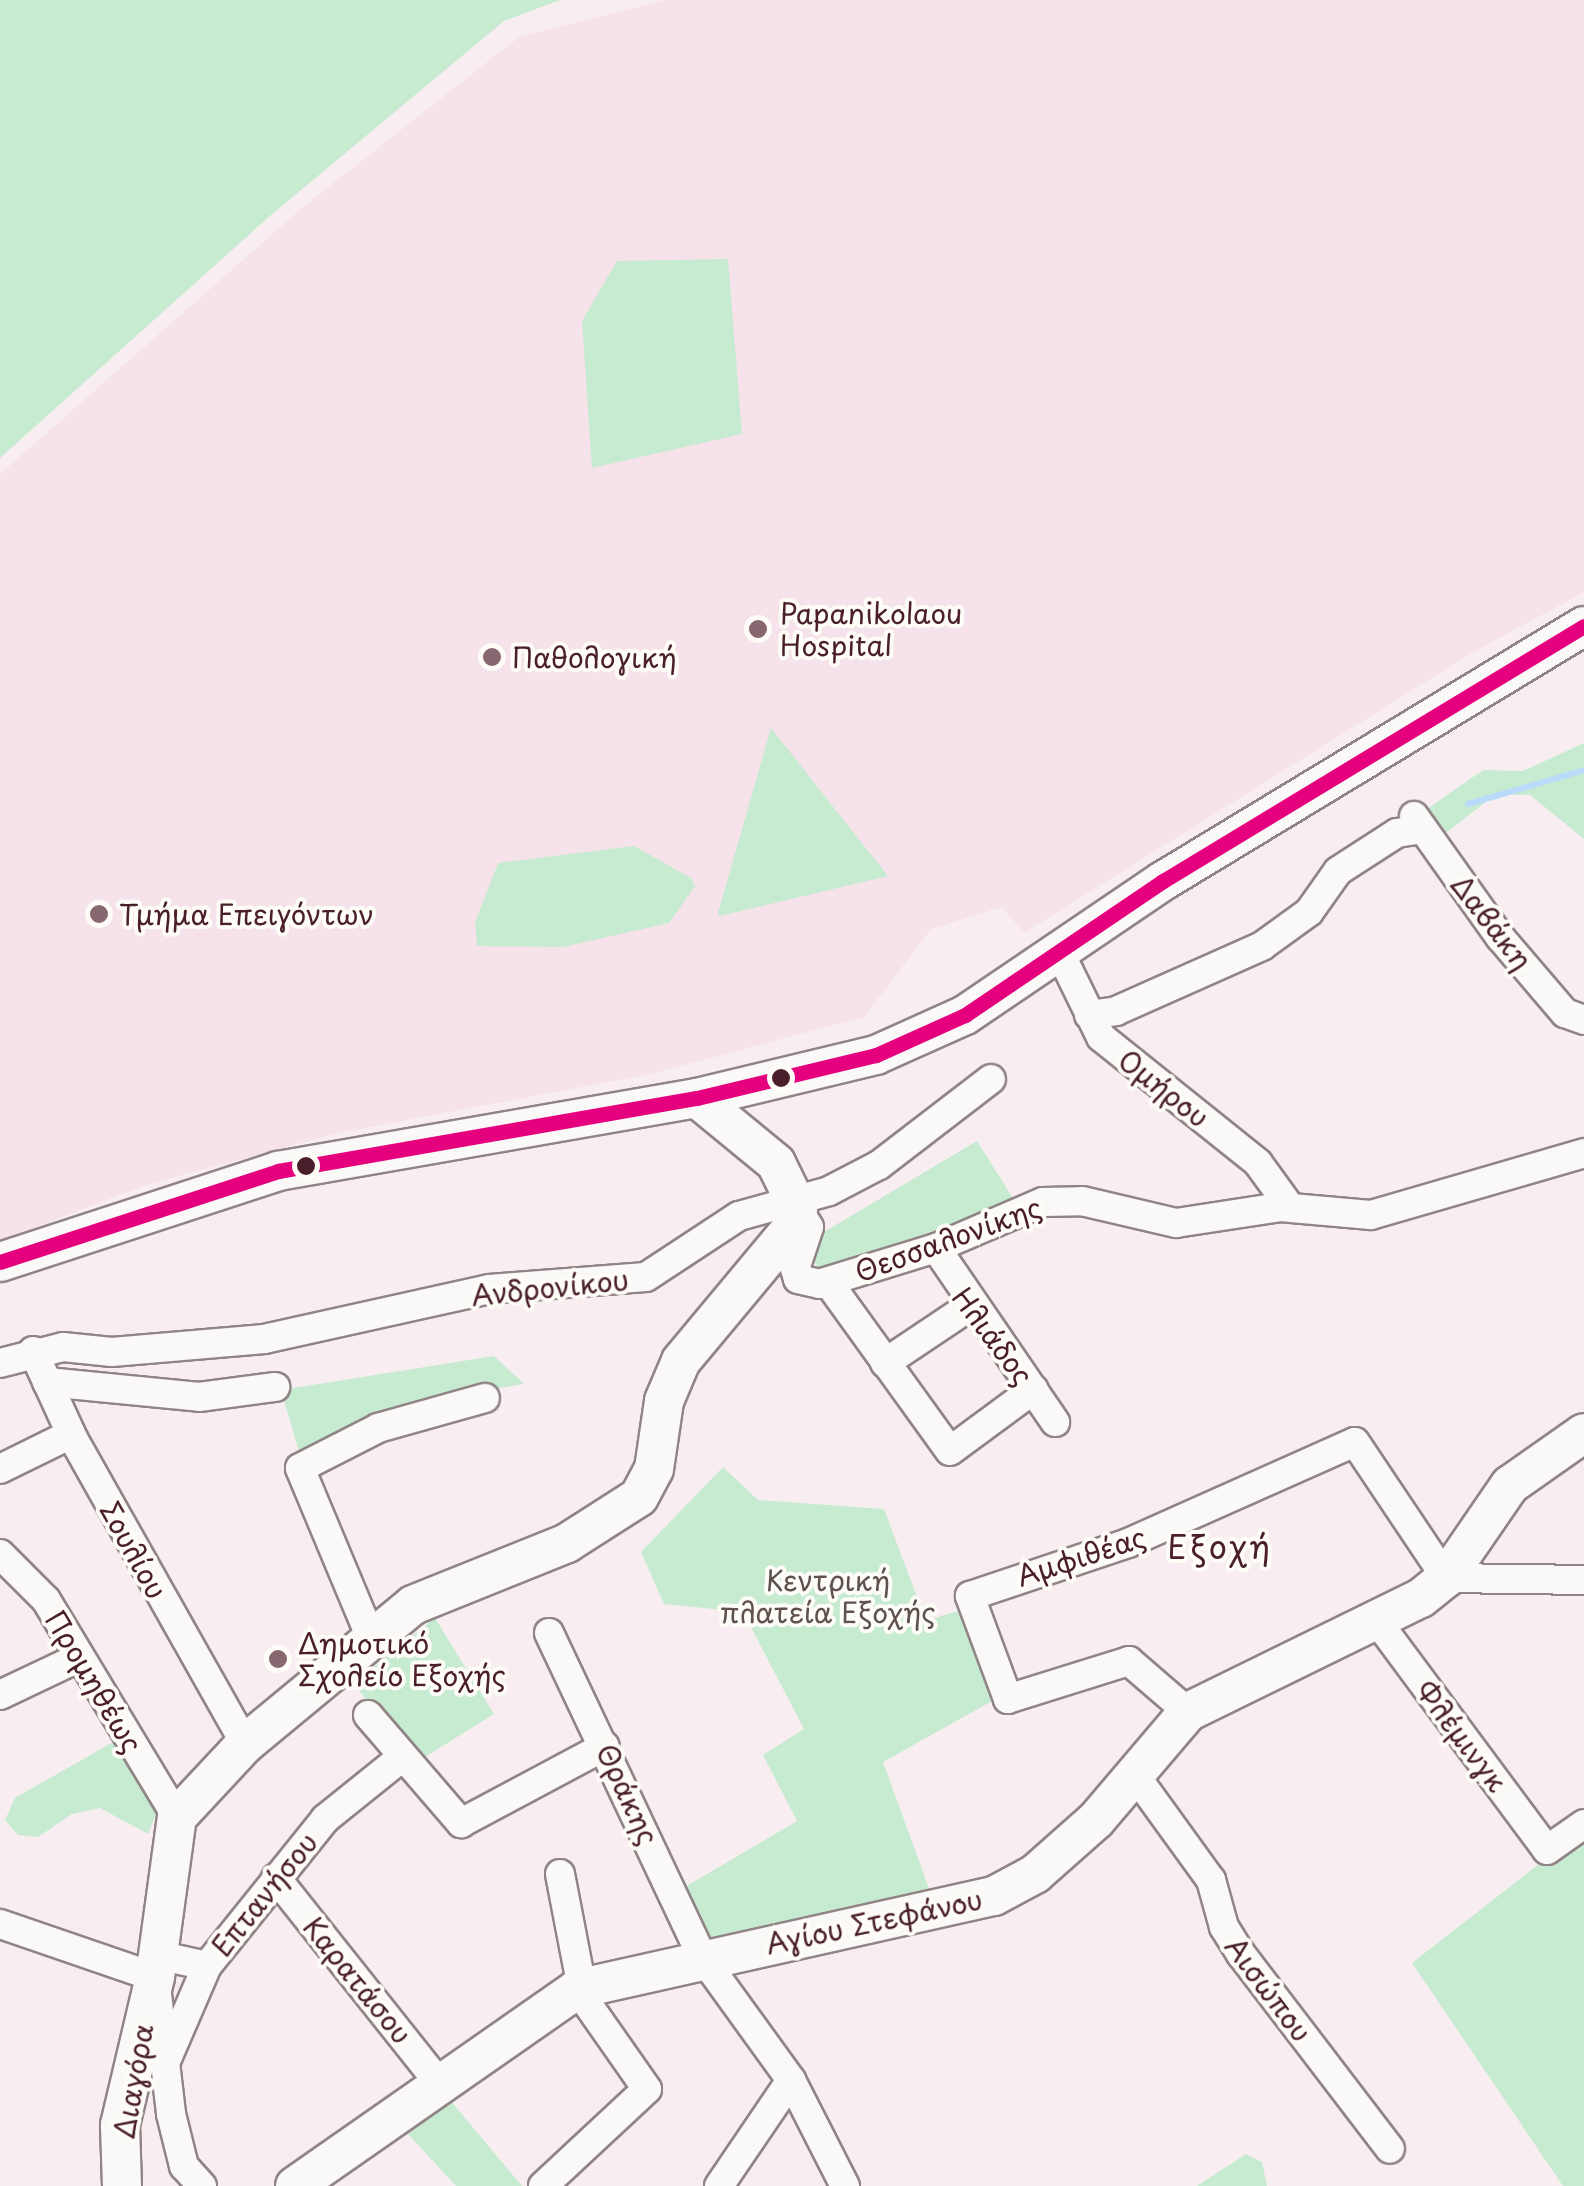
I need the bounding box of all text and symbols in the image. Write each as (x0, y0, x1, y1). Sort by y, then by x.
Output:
place label: Papanikolaou Hospital (780, 596, 962, 662)
marker: Papanikolaou Hospital (745, 616, 771, 642)
place label: Παθολογική (512, 640, 677, 674)
marker: Παθολογική (481, 646, 503, 668)
street label: Δαβάκη (1445, 868, 1539, 976)
place label: Τμήμα Επειγόντων (119, 897, 374, 931)
marker: Τμήμα Επειγόντων (88, 903, 110, 925)
street label: Ομήρου (1112, 1042, 1216, 1134)
unlabelled marker (771, 1068, 791, 1088)
unlabelled marker (296, 1156, 316, 1176)
street label: Θεσσαλονίκης (850, 1190, 1046, 1288)
street label: Ανδρονίκου (470, 1262, 630, 1312)
street label: Ηλιάδος (946, 1281, 1040, 1391)
street label: Σουλίου (94, 1496, 174, 1604)
street label: Αμφιθέας (1012, 1519, 1150, 1593)
district label: Εξοχή (1168, 1527, 1272, 1565)
park label: Κεντρική πλατεία Εξοχής (721, 1563, 935, 1629)
street label: Προμηθέως (38, 1604, 150, 1758)
place label: Δημοτικό Σχολείο Εξοχής (298, 1626, 507, 1692)
marker: Δημοτικό Σχολείο Εξοχής (267, 1648, 289, 1670)
street label: Φλέμινγκ (1409, 1674, 1515, 1798)
street label: Θράκης (590, 1738, 666, 1850)
street label: Επτανήσου (204, 1825, 324, 1963)
street label: Αγίου Στεφάνου (763, 1882, 985, 1960)
street label: Καρατάσου (297, 1910, 419, 2050)
street label: Αισώπου (1219, 1930, 1319, 2048)
street label: Διαγόρα (106, 2021, 160, 2141)

